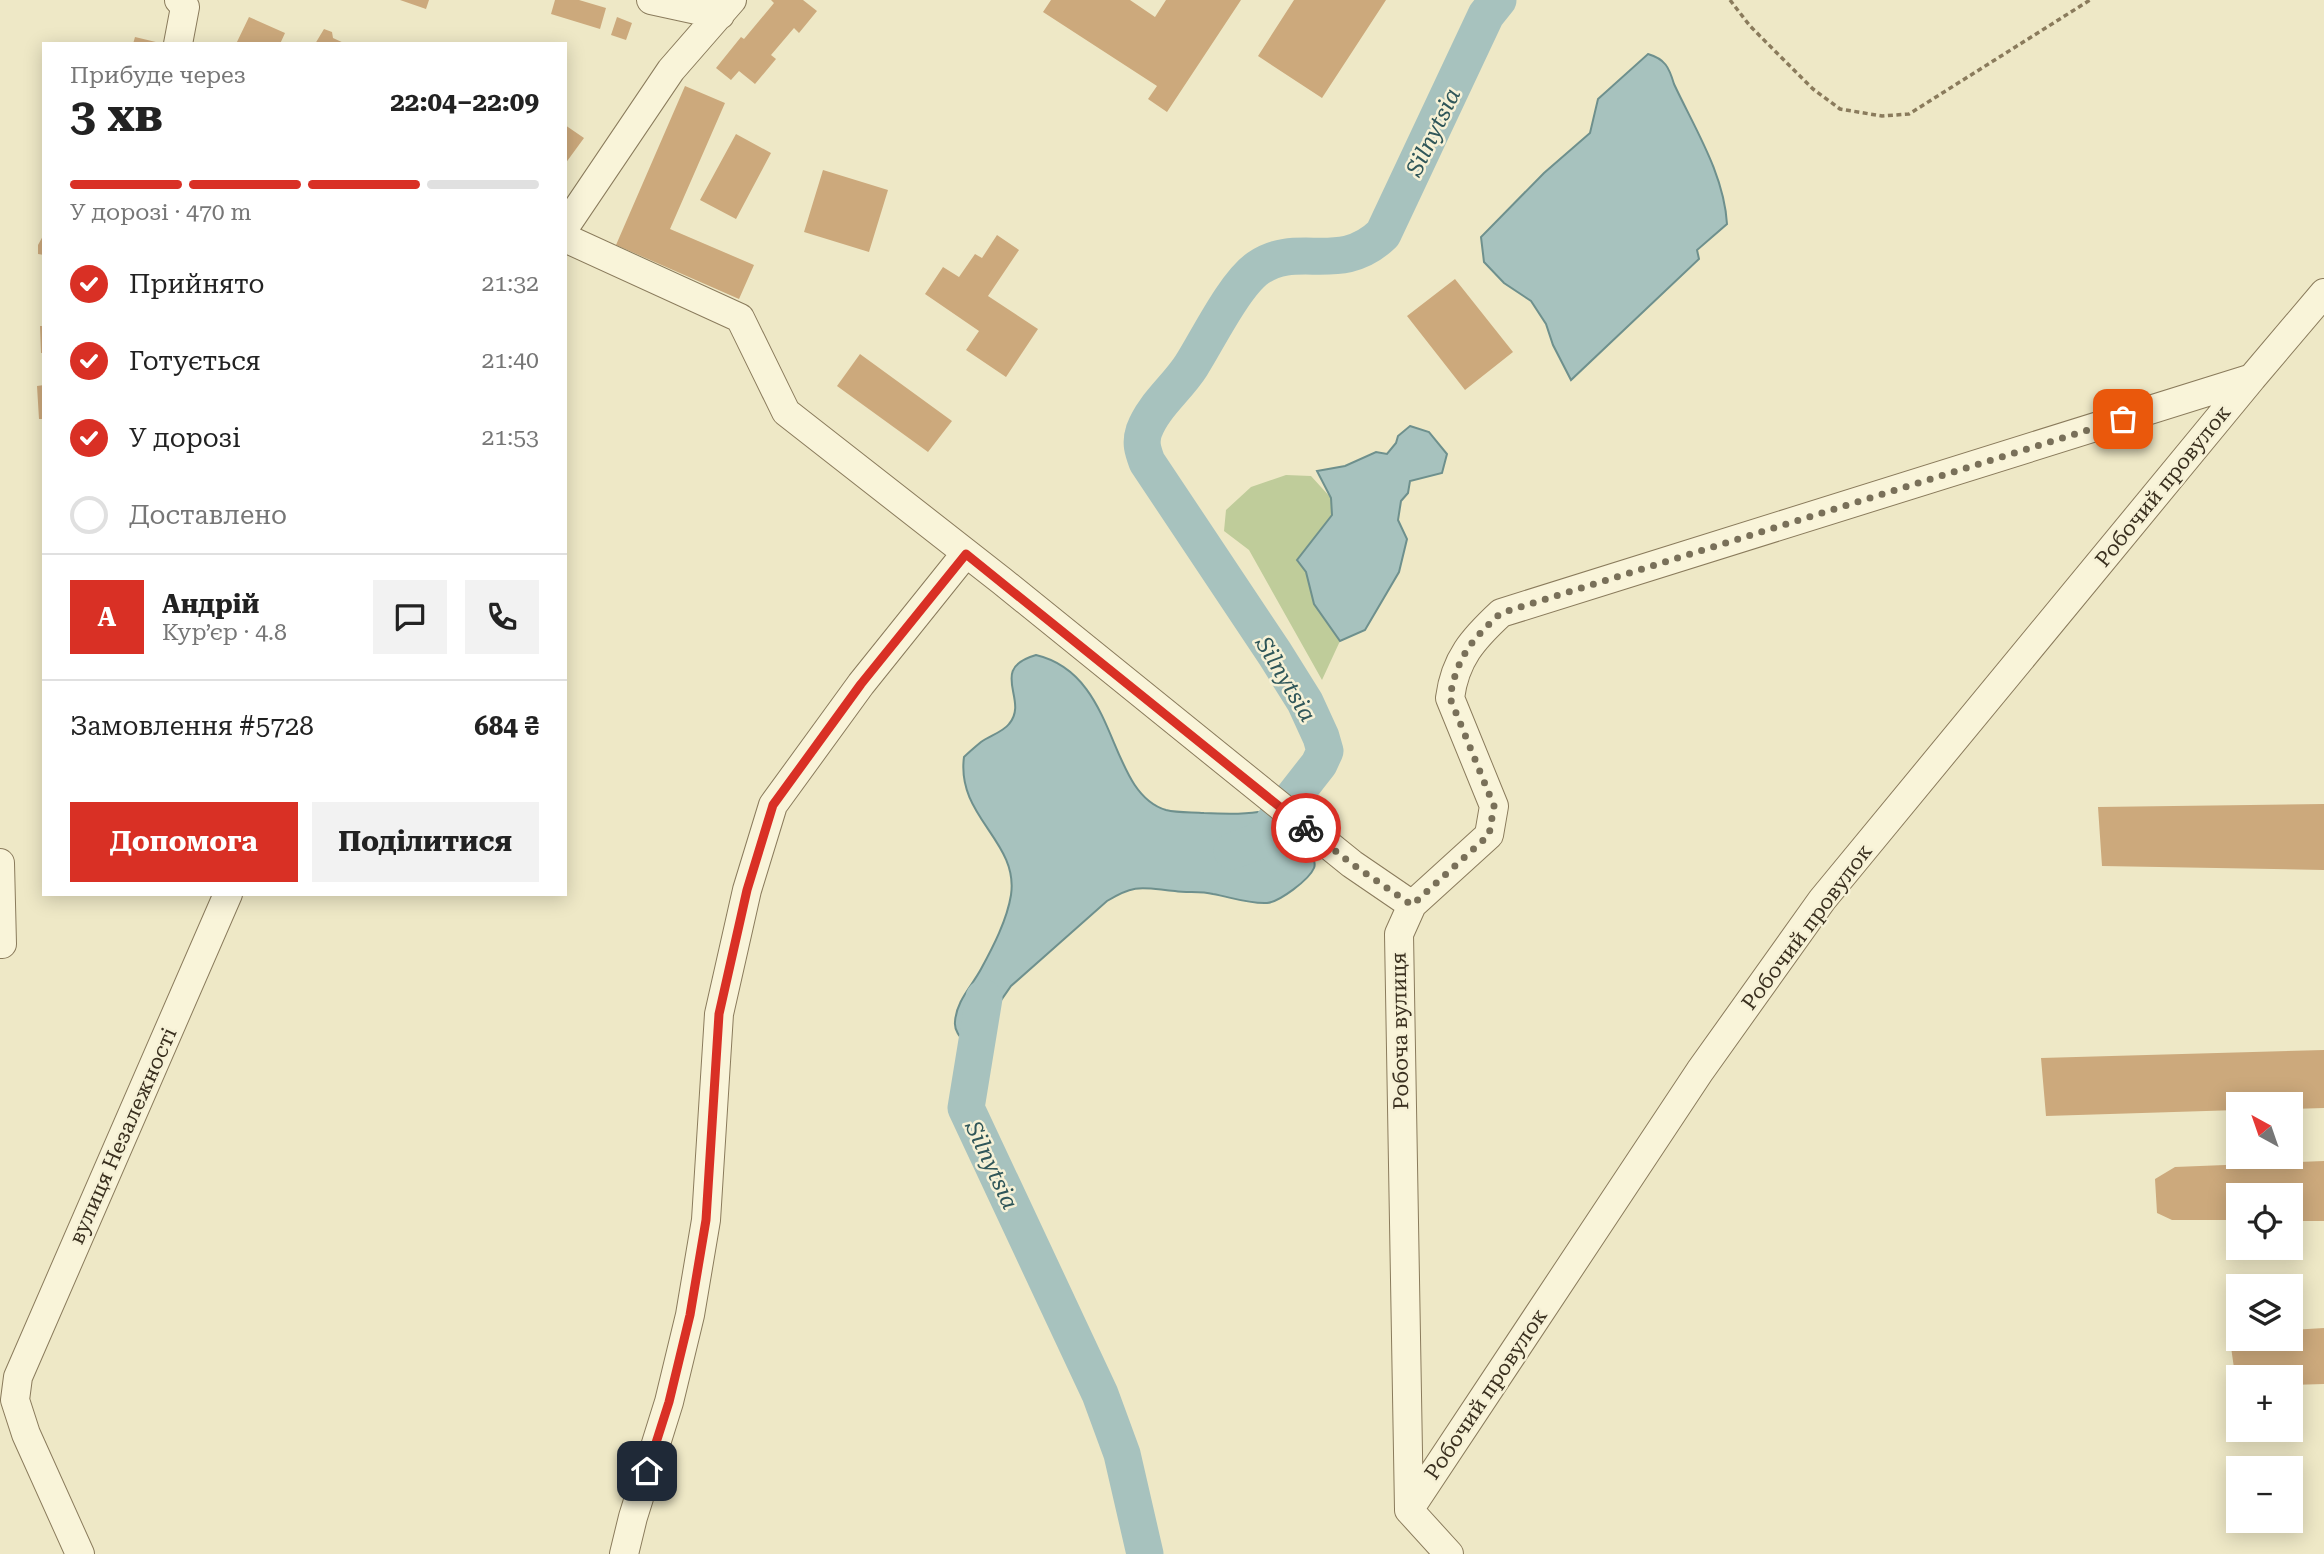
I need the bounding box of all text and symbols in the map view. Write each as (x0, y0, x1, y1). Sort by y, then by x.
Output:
text: Прибуде через (70, 62, 246, 89)
water label: Silnytsia (1400, 84, 1466, 181)
text: 22:04–22:09 (390, 87, 539, 117)
text: 3 хв (70, 88, 163, 142)
text: У дорозі · 470 m (70, 199, 252, 226)
icon: check (70, 265, 108, 303)
text: Прийнято (129, 269, 264, 299)
text: 21:32 (482, 270, 539, 297)
icon: check (70, 342, 108, 380)
text: Готується (129, 346, 261, 376)
text: 21:40 (482, 347, 539, 374)
pin (2093, 389, 2153, 449)
street label: Робочий провулок (2090, 400, 2236, 572)
icon: bag (2104, 400, 2142, 438)
icon: check (70, 419, 108, 457)
text: У дорозі (129, 423, 241, 453)
text: 21:53 (482, 424, 539, 451)
text: Доставлено (129, 500, 287, 530)
button: chat (373, 580, 447, 654)
button: phone (465, 580, 539, 654)
text: Андрій (162, 589, 259, 619)
text: А (98, 602, 116, 632)
text: Кур’єр · 4.8 (162, 619, 287, 646)
water label: Silnytsia (1249, 631, 1321, 727)
text: Замовлення #5728 (70, 711, 314, 741)
text: 684 ₴ (474, 711, 539, 741)
courier (1271, 793, 1341, 863)
button: Допомога (70, 802, 298, 882)
button: Поділитися (312, 802, 539, 882)
icon: bike (1287, 809, 1325, 847)
street label: Робочий провулок (1737, 840, 1877, 1014)
street label: Робоча вулиця (1387, 952, 1413, 1110)
street label: вулиця Незалежності (64, 1024, 182, 1248)
north arrow (2226, 1092, 2303, 1169)
map controls (2226, 1092, 2303, 1533)
water label: Silnytsia (959, 1116, 1024, 1214)
button: locate (2226, 1183, 2303, 1260)
button: layers (2226, 1274, 2303, 1351)
street label: Робочий провулок (1420, 1304, 1552, 1484)
button: + (2226, 1365, 2303, 1442)
pin (617, 1441, 677, 1501)
icon: home (628, 1452, 666, 1490)
button: − (2226, 1456, 2303, 1533)

